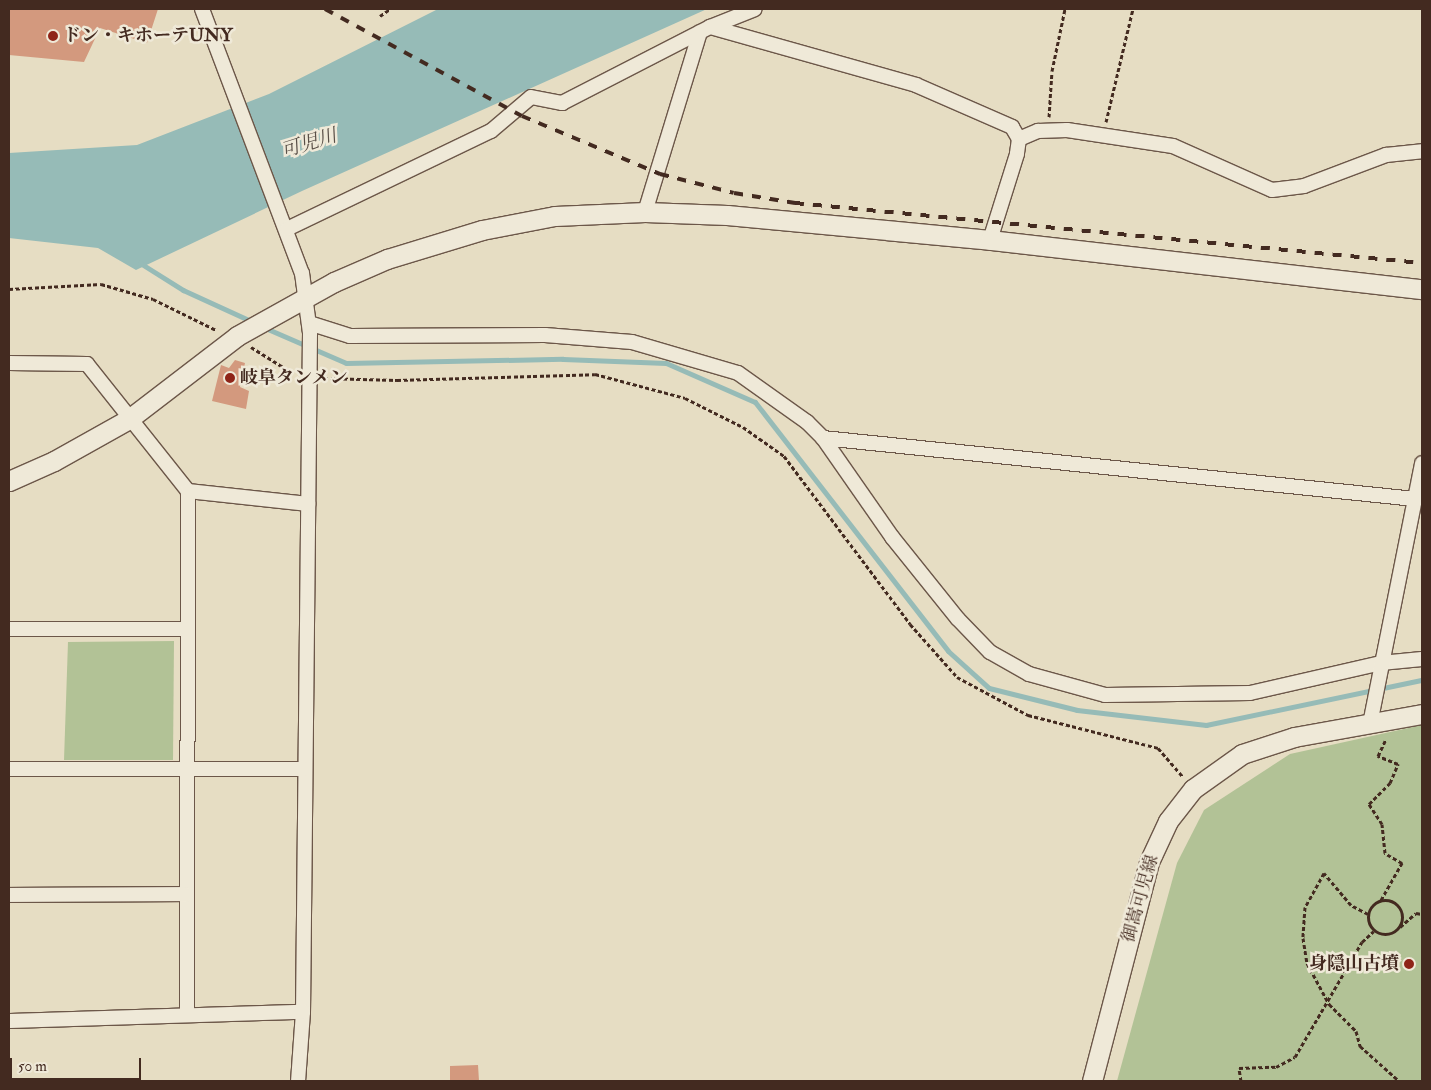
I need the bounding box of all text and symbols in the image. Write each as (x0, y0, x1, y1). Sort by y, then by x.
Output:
place label: ドン・キホーテUNY (63, 25, 233, 47)
marker: ドン・キホーテUNY (47, 30, 59, 42)
water label: 可児川 (278, 125, 340, 163)
place label: 岐阜タンメン (240, 367, 348, 389)
marker: 岐阜タンメン (224, 372, 236, 384)
street label: 御嵩可児線 (1118, 853, 1164, 945)
place label: 身隠山古墳 (1309, 953, 1399, 975)
marker: 身隠山古墳 (1403, 958, 1415, 970)
scale bar (12, 1048, 144, 1080)
text: 50 m (18, 1057, 47, 1076)

